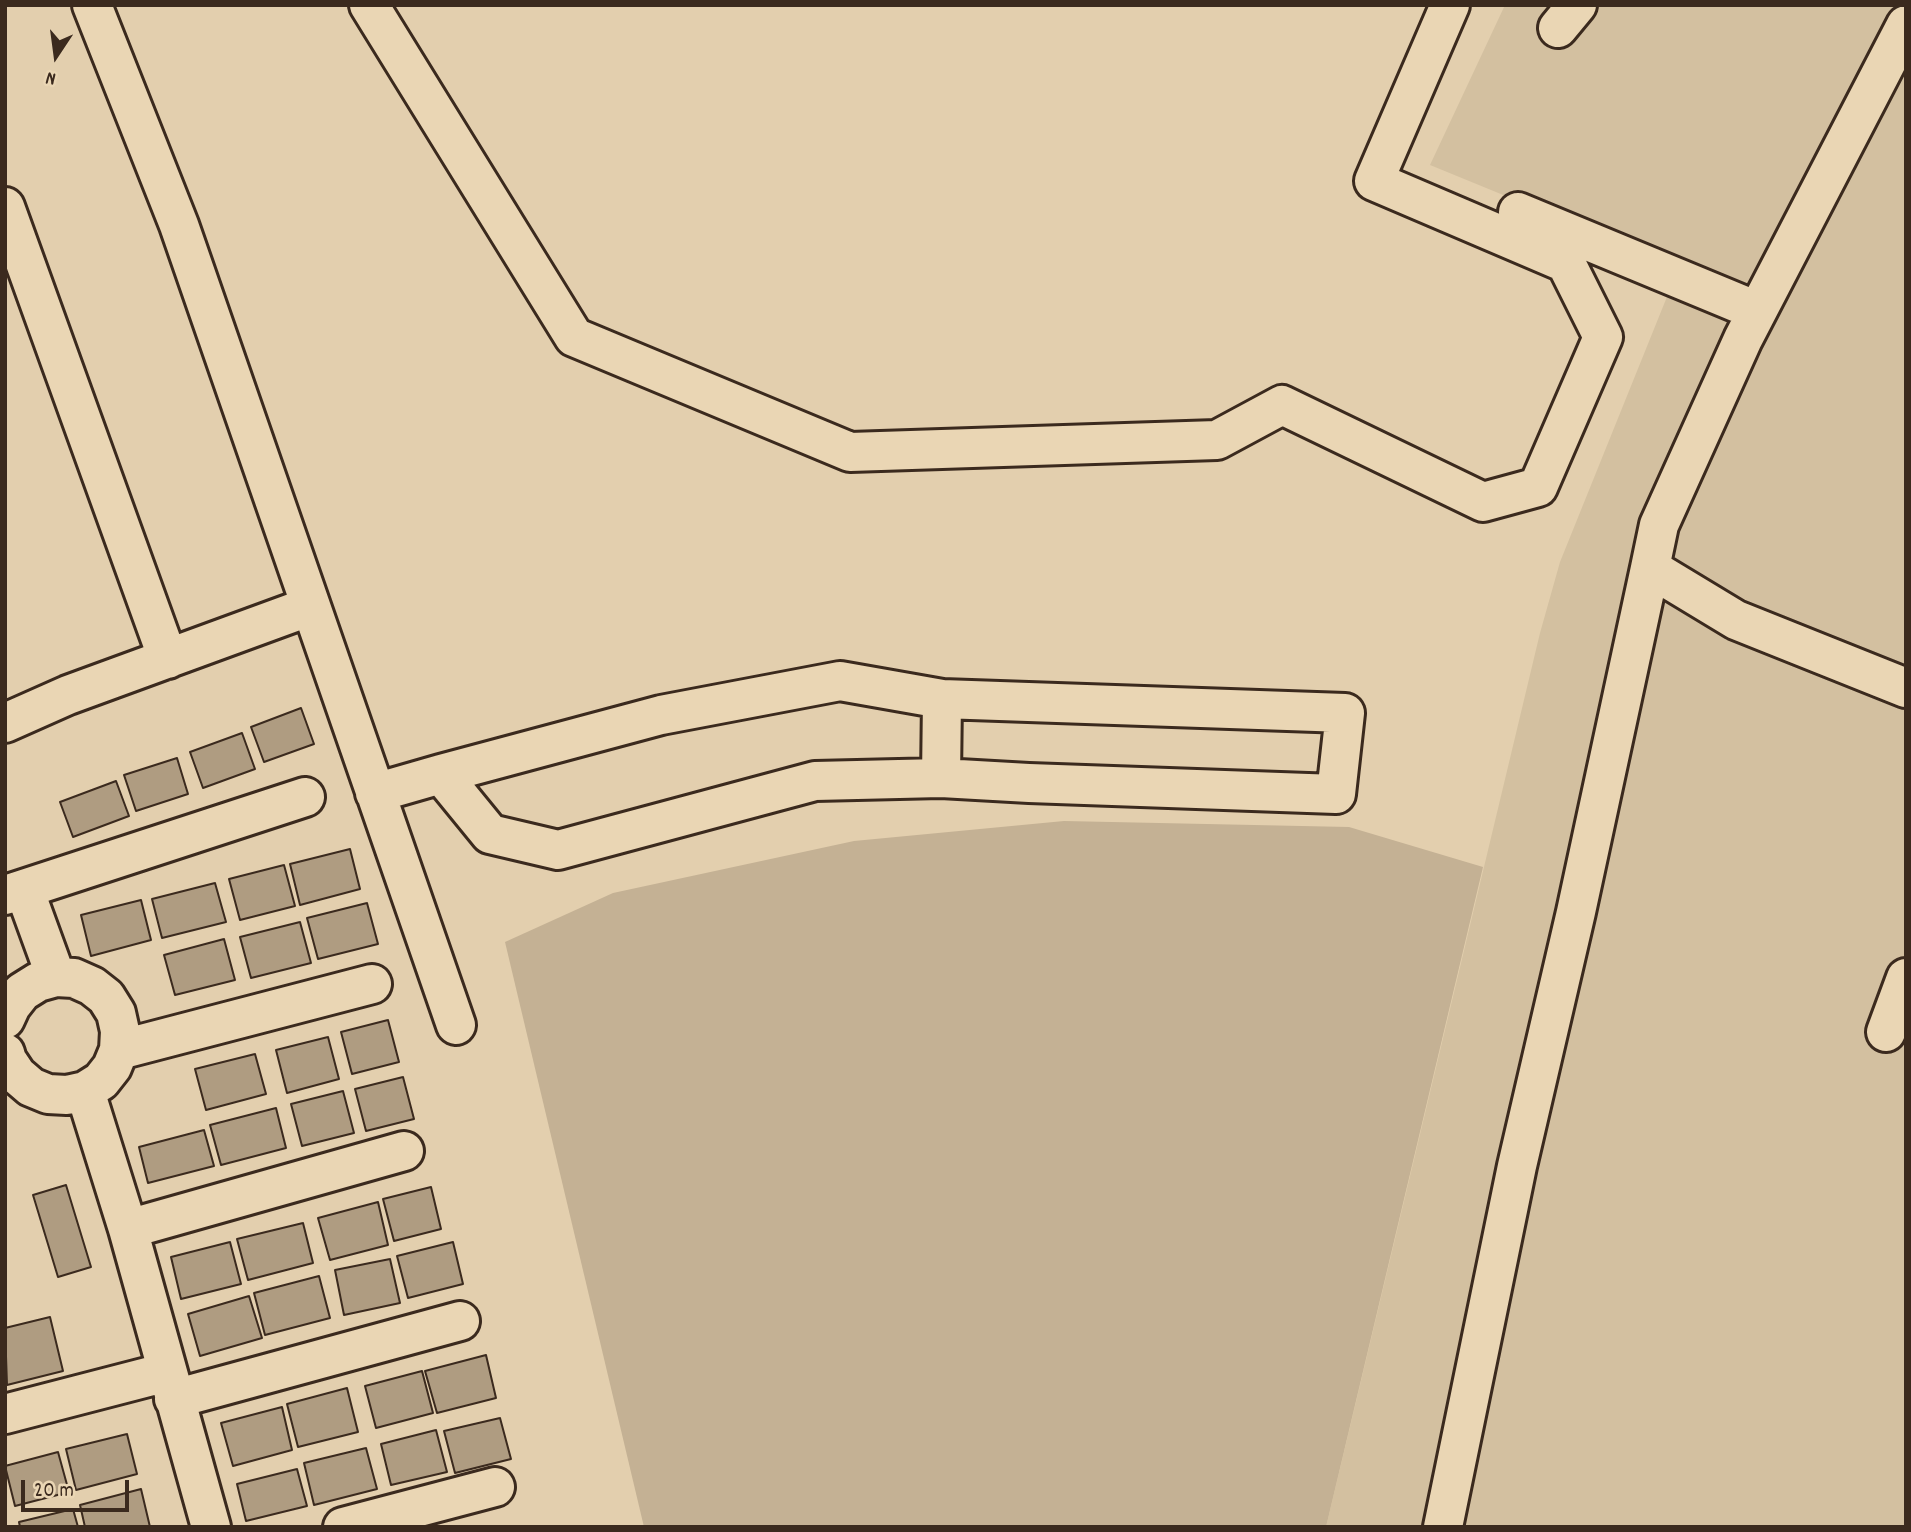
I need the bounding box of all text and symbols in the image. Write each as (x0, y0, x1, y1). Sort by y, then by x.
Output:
north arrow (21, 21, 91, 91)
text: N (44, 63, 59, 91)
scale bar (24, 1466, 133, 1510)
text: 20 m (34, 1477, 74, 1507)

